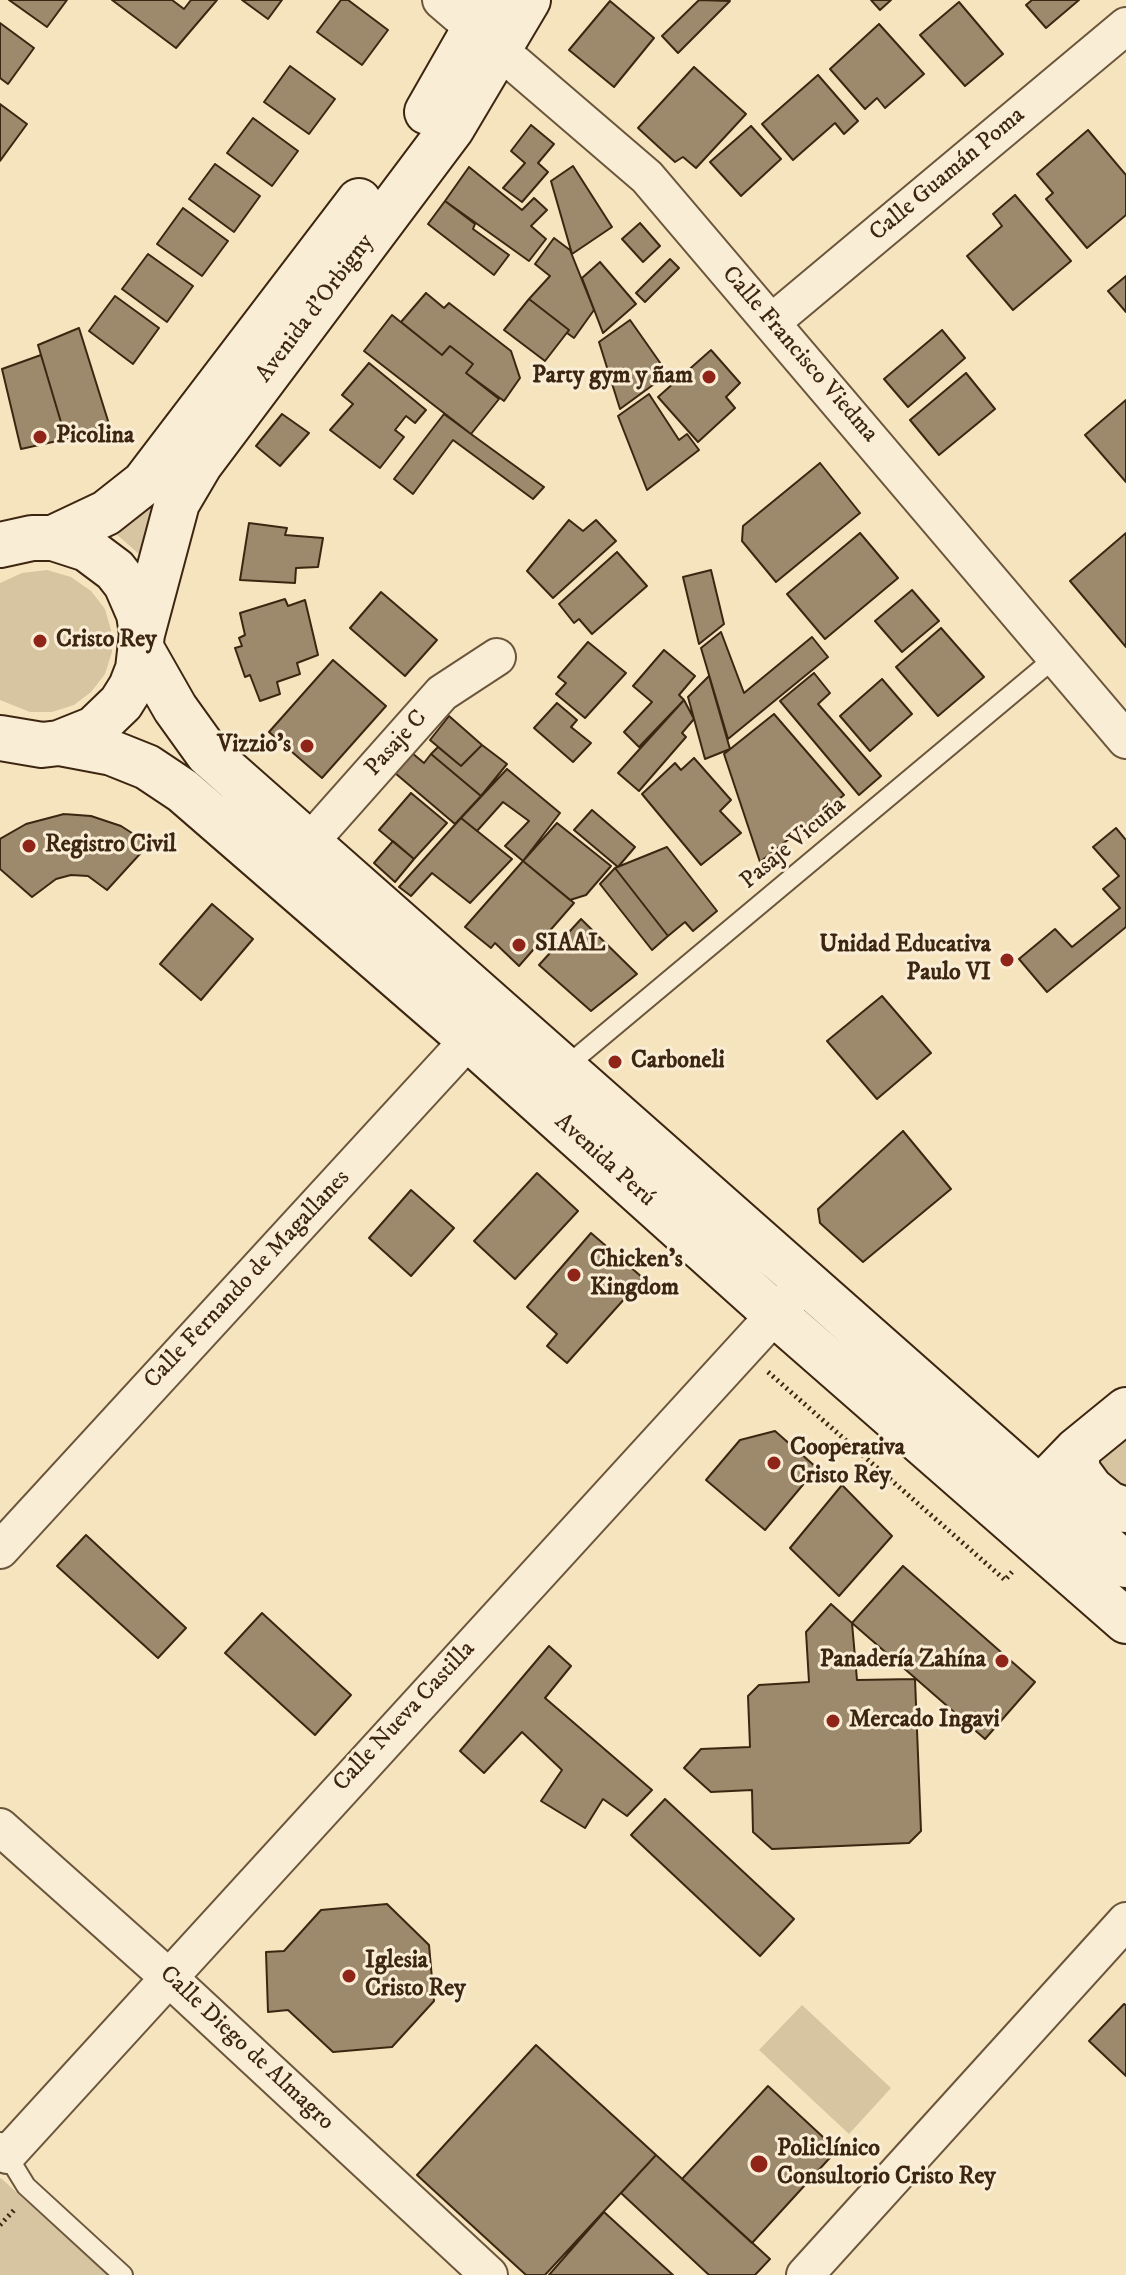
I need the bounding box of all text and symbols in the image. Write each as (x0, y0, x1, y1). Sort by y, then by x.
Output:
street label: Calle Guamán Poma (865, 102, 1031, 248)
street label: Avenida d'Orbigny (251, 229, 381, 389)
street label: Calle Francisco Viedma (715, 261, 883, 449)
place label: Party gym y ñam (532, 363, 693, 391)
marker: Party gym y ñam (700, 368, 718, 386)
place label: Picolina (56, 423, 134, 451)
marker: Picolina (31, 428, 49, 446)
place label: Cristo Rey (56, 627, 157, 655)
marker: Cristo Rey (31, 632, 49, 650)
street label: Pasaje C (360, 705, 434, 783)
place label: Vizzio's (217, 732, 291, 760)
marker: Vizzio's (298, 737, 316, 755)
street label: Pasaje Vicuña (735, 791, 853, 897)
place label: Registro Civil (45, 832, 176, 860)
marker: Registro Civil (20, 837, 38, 855)
place label: SIAAL (535, 931, 605, 959)
place label: Unidad Educativa Paulo VI (819, 932, 991, 988)
marker: SIAAL (510, 936, 528, 954)
marker: Unidad Educativa Paulo VI (998, 951, 1016, 969)
place label: Carboneli (631, 1048, 725, 1076)
marker: Carboneli (606, 1053, 624, 1071)
street label: Avenida Perú (548, 1108, 660, 1214)
street label: Calle Fernando de Magallanes (139, 1165, 357, 1395)
place label: Chicken's Kingdom (590, 1247, 683, 1303)
marker: Chicken's Kingdom (565, 1266, 583, 1284)
place label: Cooperativa Cristo Rey (790, 1435, 905, 1491)
marker: Cooperativa Cristo Rey (765, 1454, 783, 1472)
street label: Calle Nueva Castilla (328, 1636, 482, 1798)
place label: Panadería Zahína (820, 1647, 986, 1675)
marker: Panadería Zahína (993, 1652, 1011, 1670)
place label: Mercado Ingavi (849, 1707, 1000, 1735)
marker: Mercado Ingavi (824, 1712, 842, 1730)
place label: Iglesia Cristo Rey (365, 1948, 466, 2004)
street label: Calle Diego de Almagro (153, 1961, 339, 2137)
marker: Iglesia Cristo Rey (340, 1967, 358, 1985)
place label: Policlínico Consultorio Cristo Rey (777, 2136, 996, 2192)
marker: Policlínico Consultorio Cristo Rey (748, 2153, 770, 2175)

